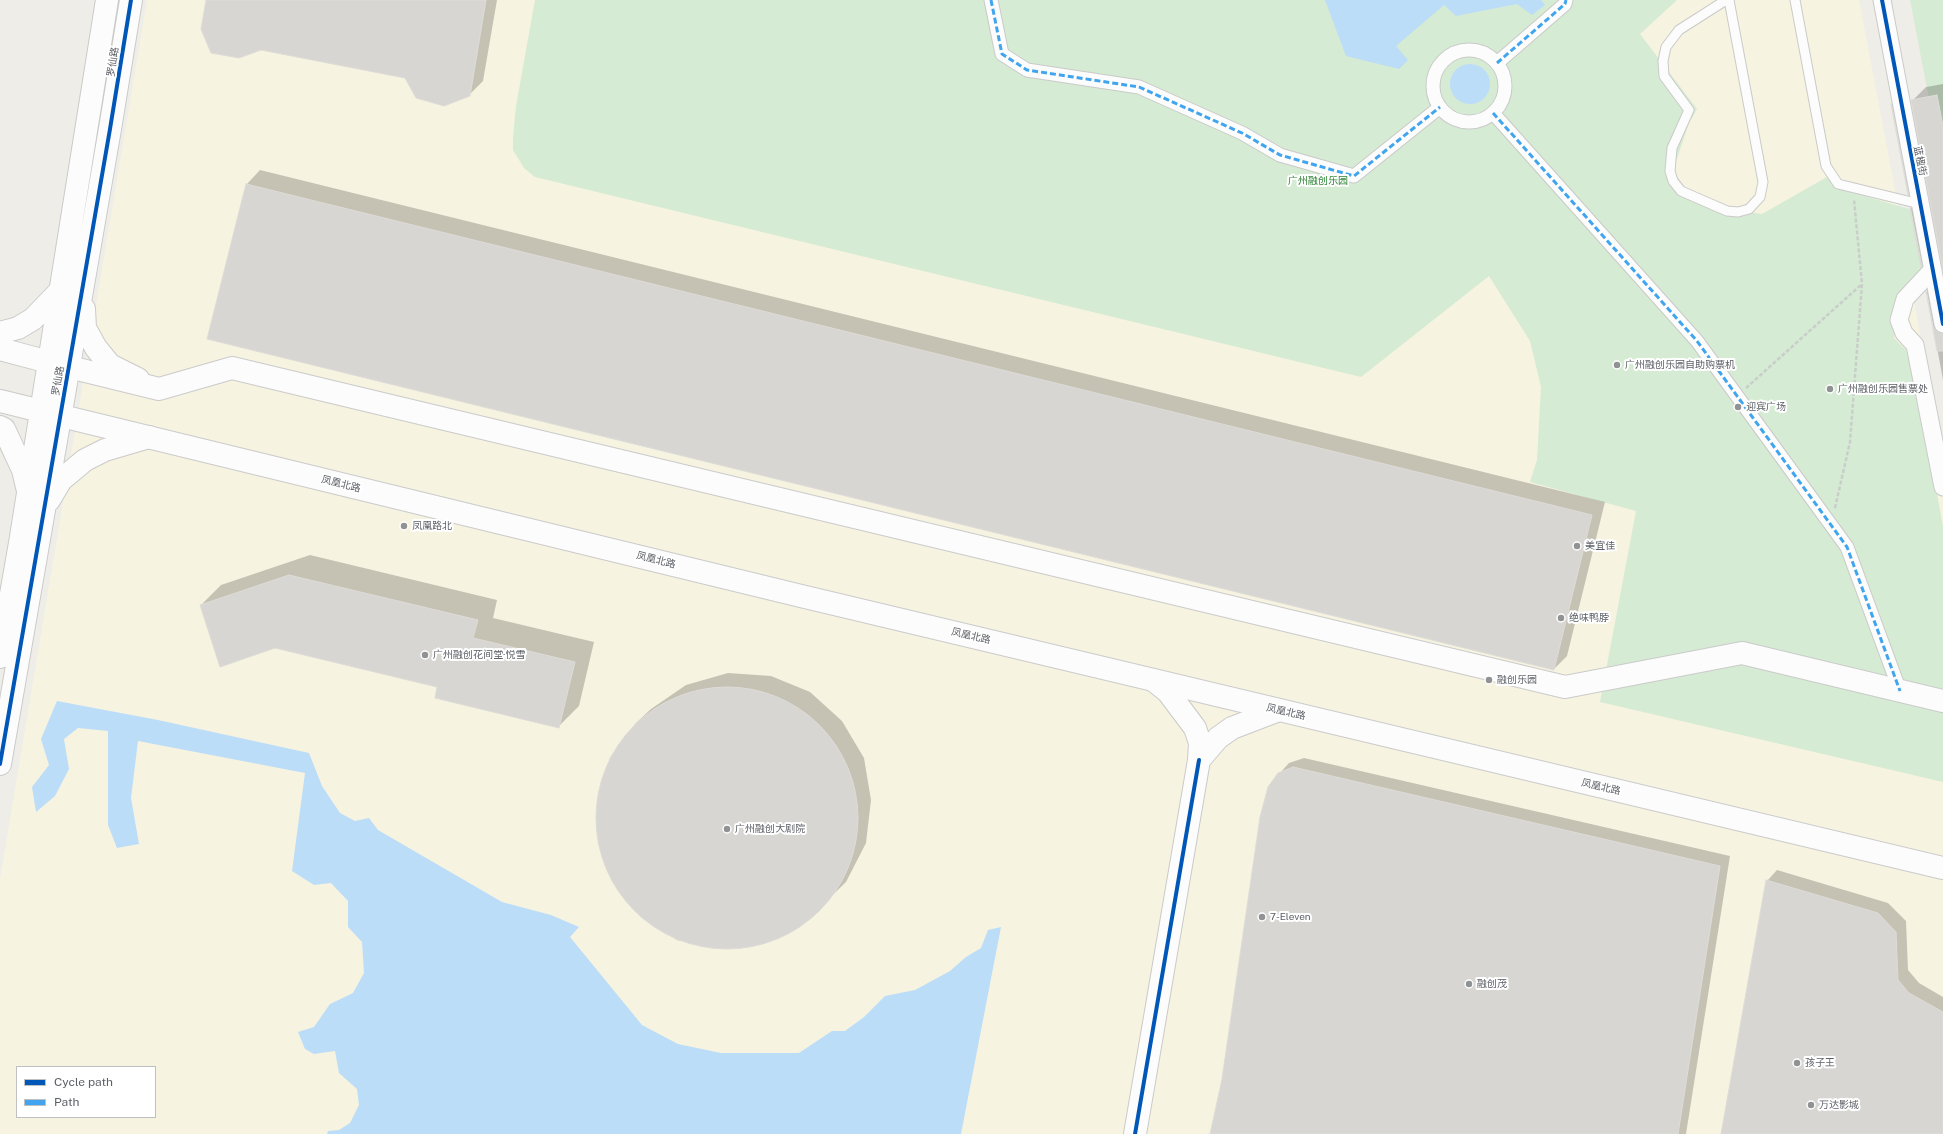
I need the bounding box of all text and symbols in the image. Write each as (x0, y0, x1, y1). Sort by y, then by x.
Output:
street label: 罗仙路 (105, 46, 121, 78)
street label: 蓝楹街 (1911, 145, 1929, 177)
park label: 广州融创乐园 (1288, 175, 1348, 187)
place label: 广州融创乐园自助购票机 (1625, 359, 1735, 371)
marker: 广州融创乐园自助购票机 (1612, 360, 1622, 370)
street label: 罗仙路 (49, 365, 67, 397)
place label: 广州融创乐园售票处 (1838, 383, 1928, 395)
marker: 广州融创乐园售票处 (1825, 384, 1835, 394)
place label: 迎宾广场 (1746, 401, 1786, 413)
marker: 迎宾广场 (1733, 402, 1743, 412)
street label: 凤凰北路 (320, 473, 362, 495)
place label: 凤凰路北 (412, 520, 452, 532)
marker: 凤凰路北 (399, 521, 409, 531)
place label: 美宜佳 (1585, 540, 1615, 552)
marker: 美宜佳 (1572, 541, 1582, 551)
street label: 凤凰北路 (635, 549, 677, 571)
place label: 绝味鸭脖 (1569, 612, 1609, 624)
marker: 绝味鸭脖 (1556, 613, 1566, 623)
street label: 凤凰北路 (950, 626, 992, 646)
place label: 广州融创花间堂·悦雪 (433, 649, 525, 661)
marker: 广州融创花间堂·悦雪 (420, 650, 430, 660)
place label: 融创乐园 (1497, 674, 1537, 686)
marker: 融创乐园 (1484, 675, 1494, 685)
street label: 凤凰北路 (1265, 702, 1307, 722)
street label: 凤凰北路 (1580, 777, 1622, 797)
place label: 广州融创大剧院 (735, 823, 805, 835)
marker: 广州融创大剧院 (722, 824, 732, 834)
place label: 7-Eleven (1270, 911, 1311, 923)
marker: 7-Eleven (1257, 912, 1267, 922)
place label: 融创茂 (1477, 978, 1507, 990)
marker: 融创茂 (1464, 979, 1474, 989)
place label: 孩子王 (1805, 1057, 1835, 1069)
marker: 孩子王 (1792, 1058, 1802, 1068)
legend (16, 1066, 156, 1118)
text: Cycle path (54, 1075, 113, 1089)
text: Path (54, 1095, 80, 1109)
place label: 万达影城 (1819, 1099, 1859, 1111)
marker: 万达影城 (1806, 1100, 1816, 1110)

